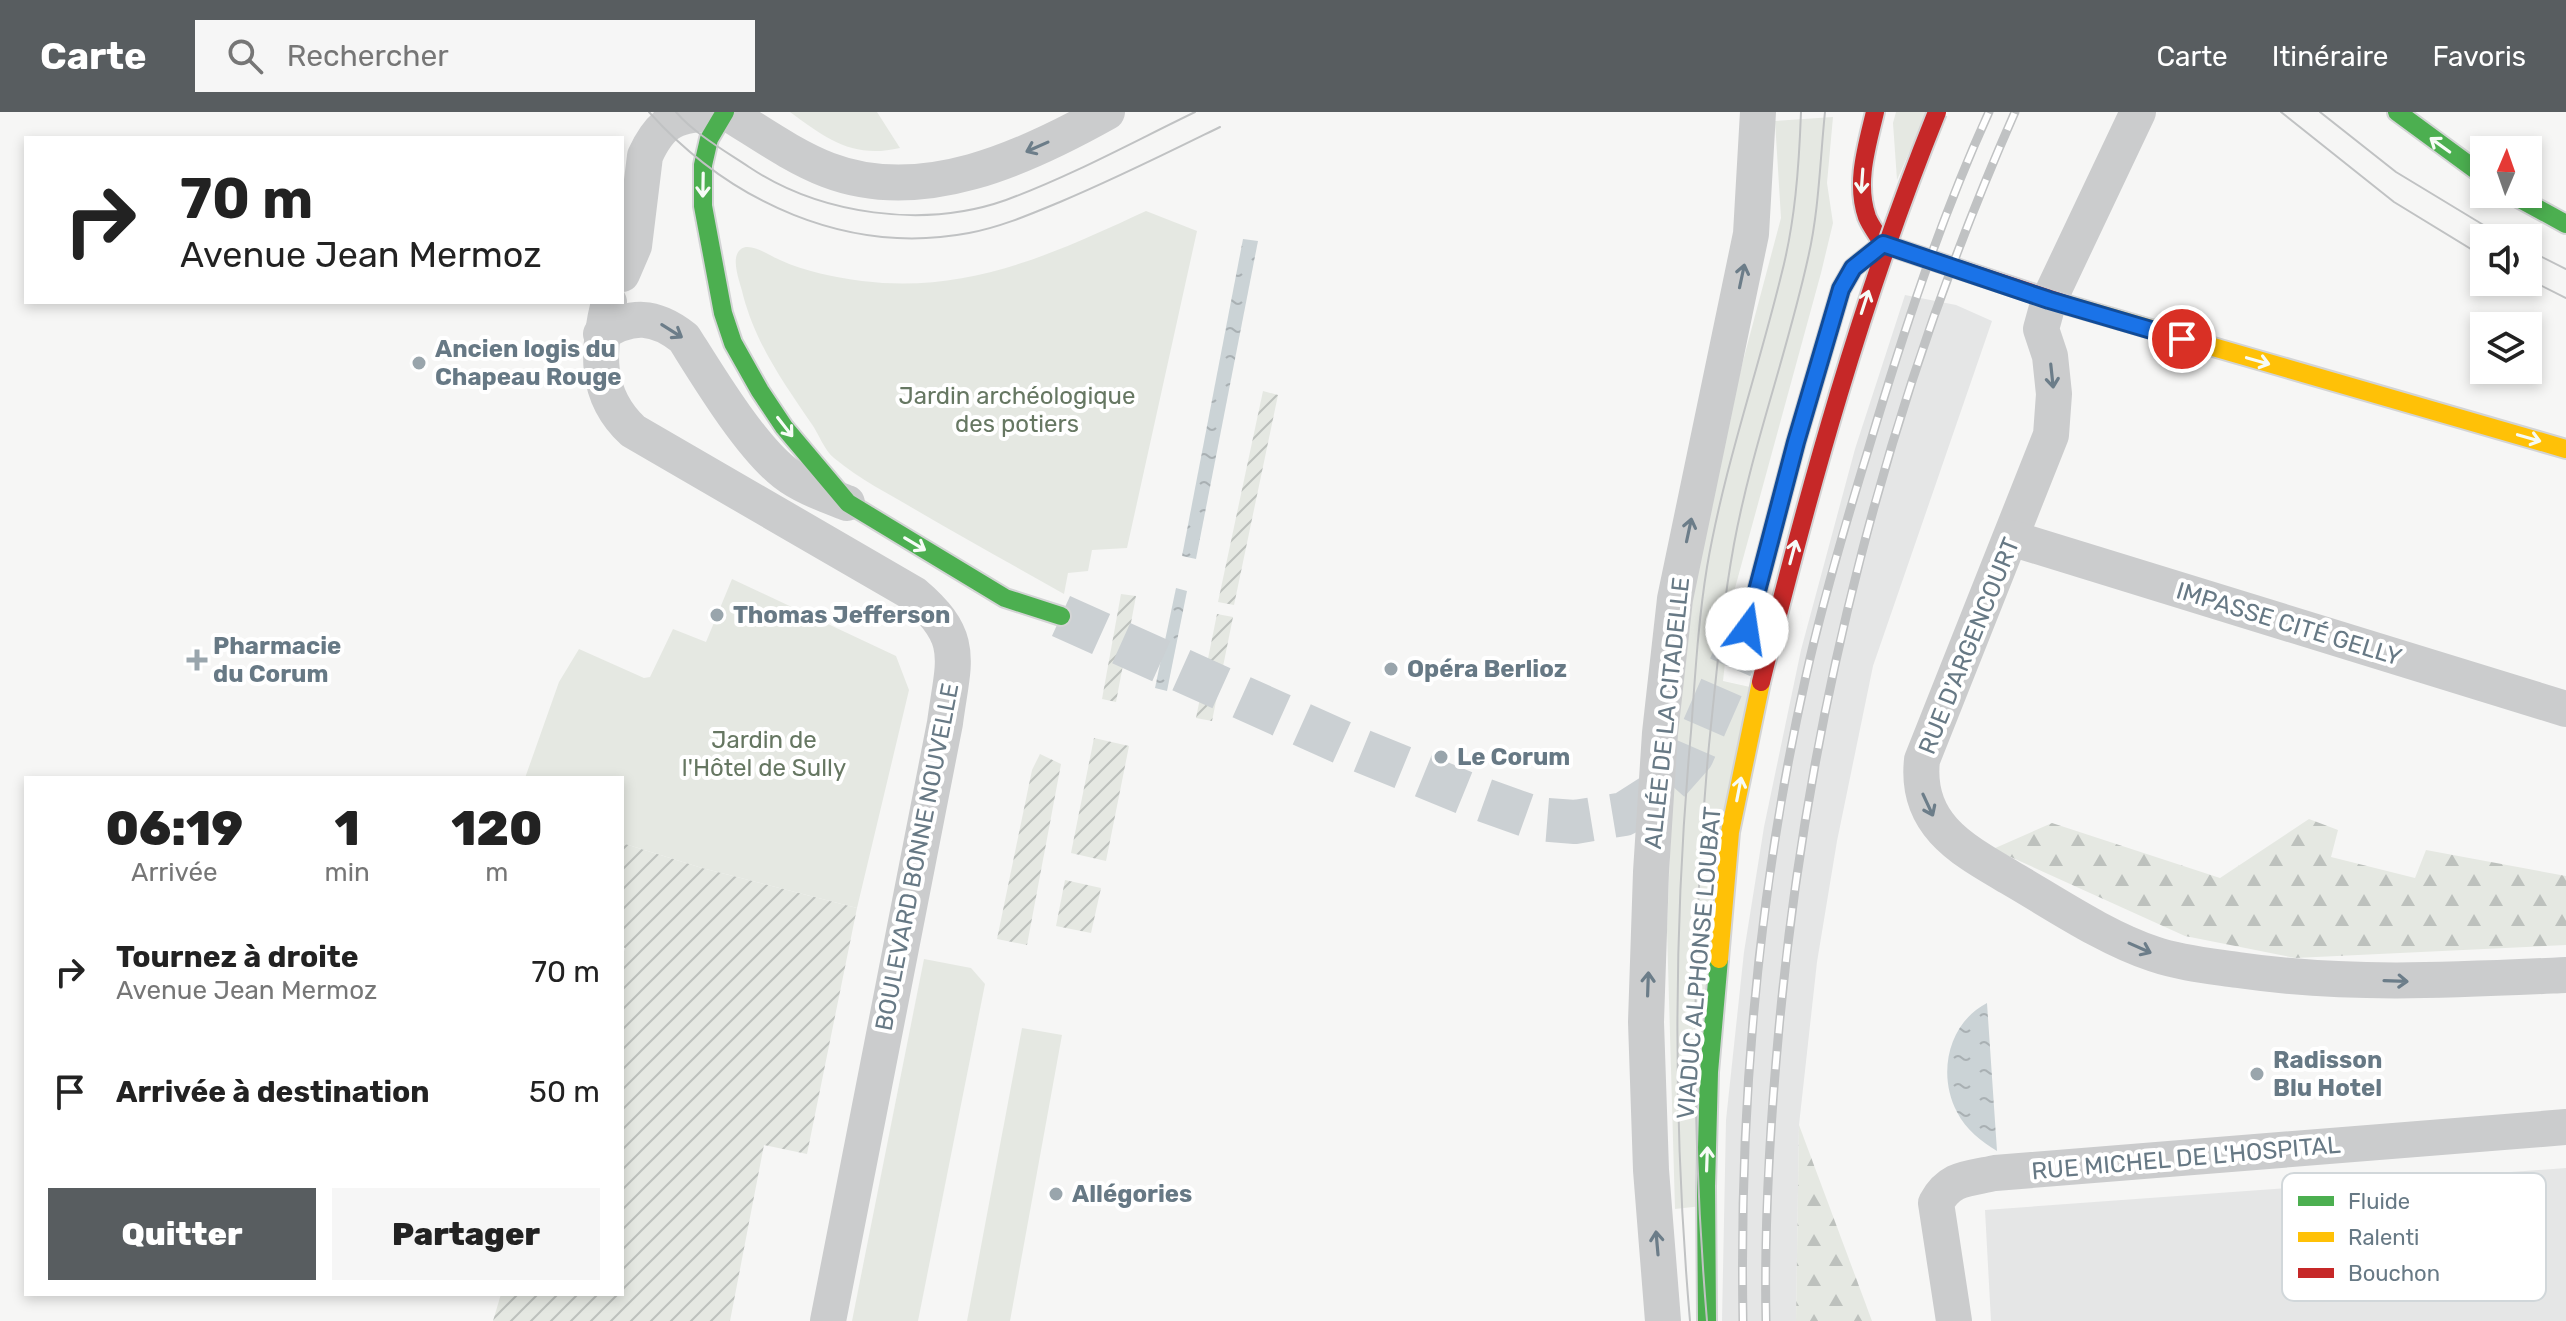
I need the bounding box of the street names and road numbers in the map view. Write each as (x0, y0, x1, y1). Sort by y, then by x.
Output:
street label: RUE D'ARGENCOURT (1913, 534, 2025, 758)
street label: ALLÉE DE LA CITADELLE (1639, 576, 1695, 850)
street label: IMPASSE CITÉ GELLY (2173, 576, 2405, 672)
street label: BOULEVARD BONNE NOUVELLE (870, 681, 964, 1033)
street label: VIADUC ALPHONSE LOUBAT (1671, 805, 1727, 1120)
street label: RUE MICHEL DE L'HOSPITAL (2030, 1130, 2342, 1185)

